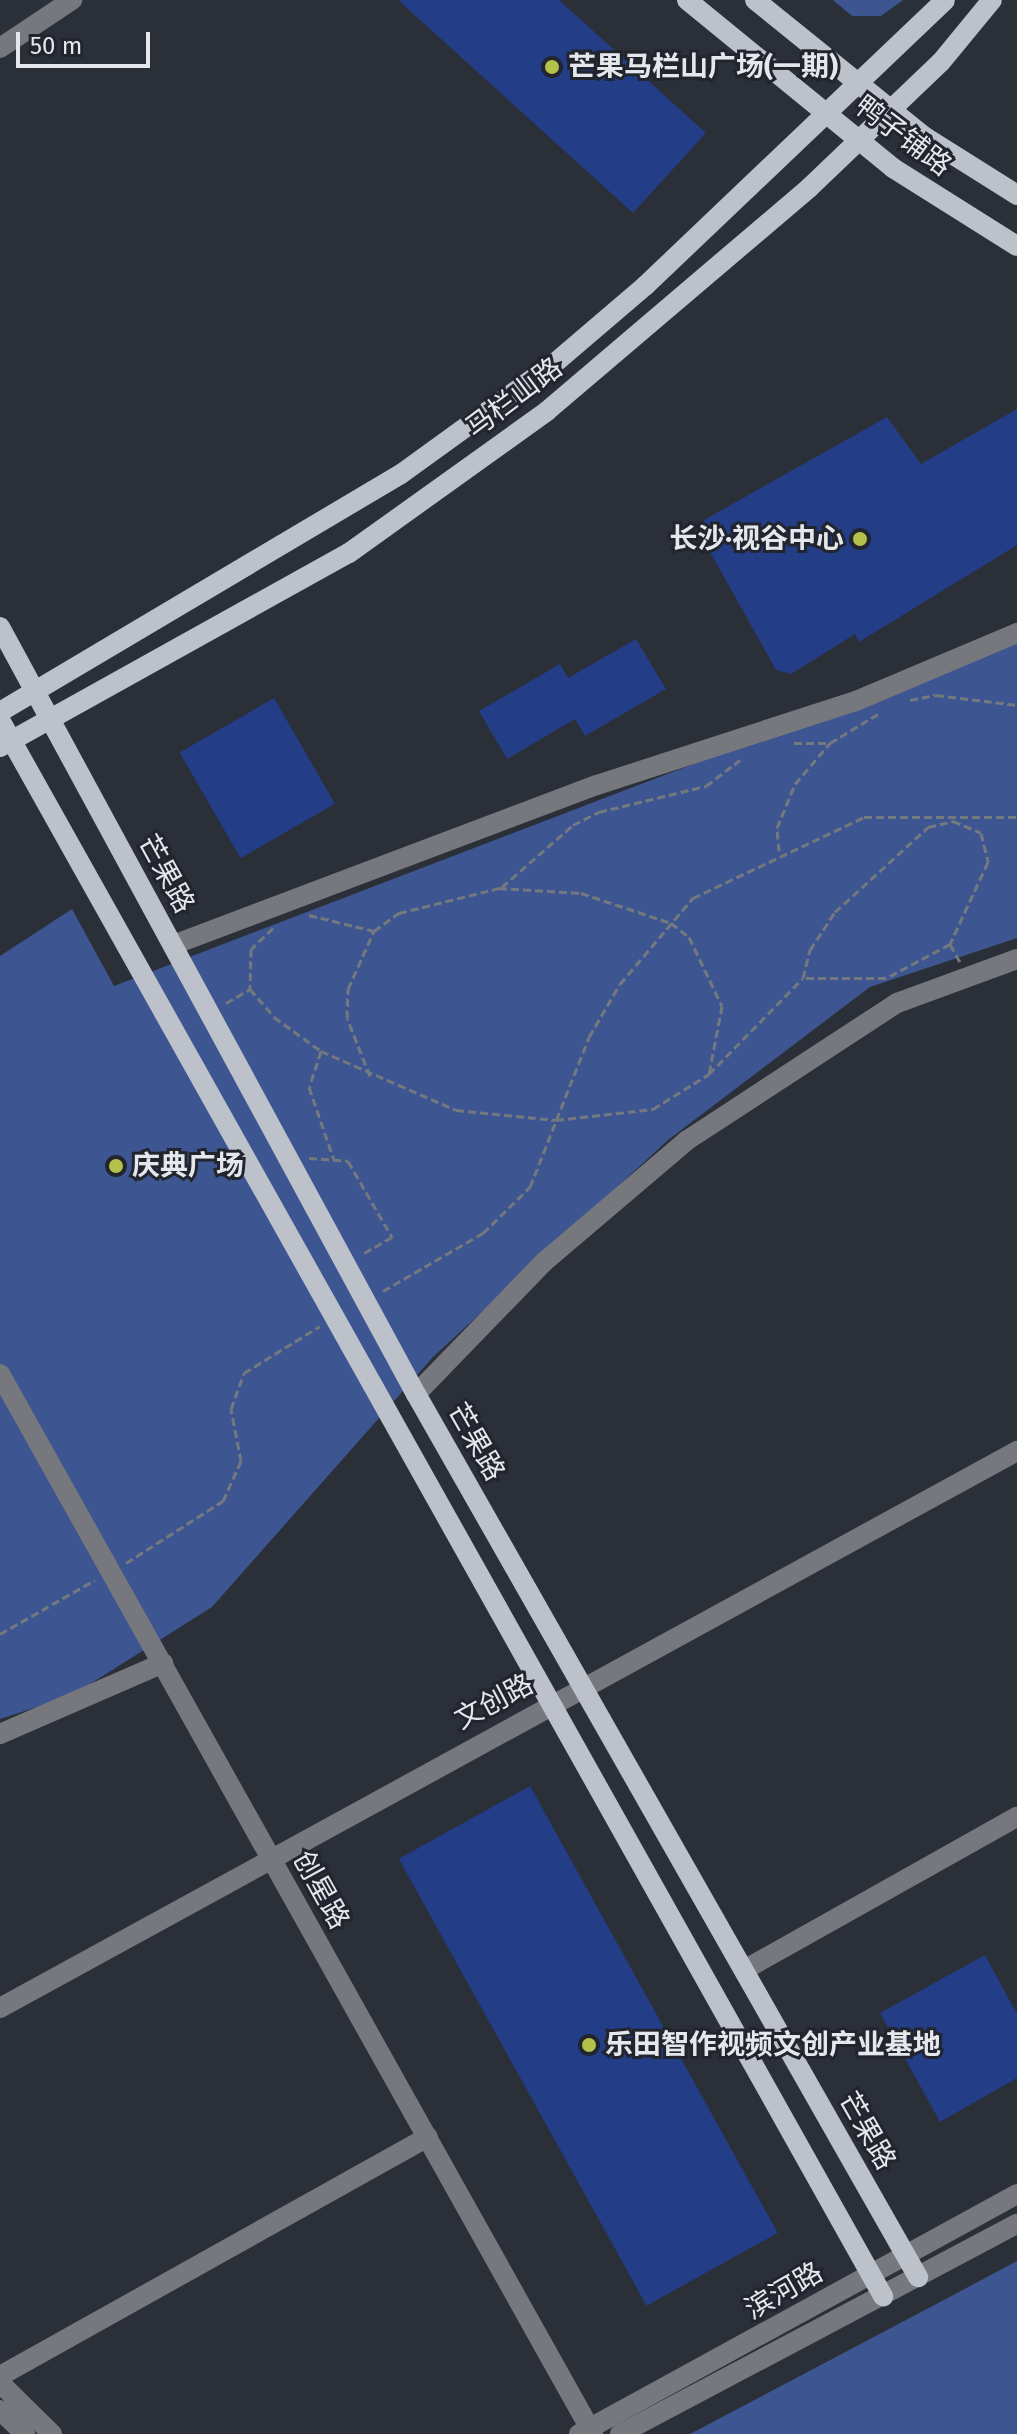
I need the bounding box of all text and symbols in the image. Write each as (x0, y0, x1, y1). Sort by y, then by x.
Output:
scale bar (20, 16, 154, 66)
text: 50 m (30, 32, 82, 60)
place label: 芒果马栏山广场(一期) (568, 50, 838, 84)
marker: 芒果马栏山广场(一期) (543, 58, 561, 76)
street label: 鸭子铺路 (848, 89, 958, 183)
street label: 马栏山路 (459, 351, 569, 445)
place label: 长沙·视谷中心 (669, 522, 844, 556)
marker: 长沙·视谷中心 (851, 530, 869, 548)
street label: 芒果路 (131, 829, 201, 919)
place label: 庆典广场 (132, 1149, 244, 1183)
marker: 庆典广场 (107, 1157, 125, 1175)
street label: 芒果路 (440, 1397, 512, 1487)
street label: 文创路 (449, 1667, 539, 1737)
street label: 创星路 (286, 1845, 356, 1935)
place label: 乐田智作视频文创产业基地 (605, 2028, 941, 2062)
marker: 乐田智作视频文创产业基地 (580, 2036, 598, 2054)
street label: 芒果路 (831, 2086, 903, 2176)
street label: 滨河路 (739, 2255, 829, 2327)

